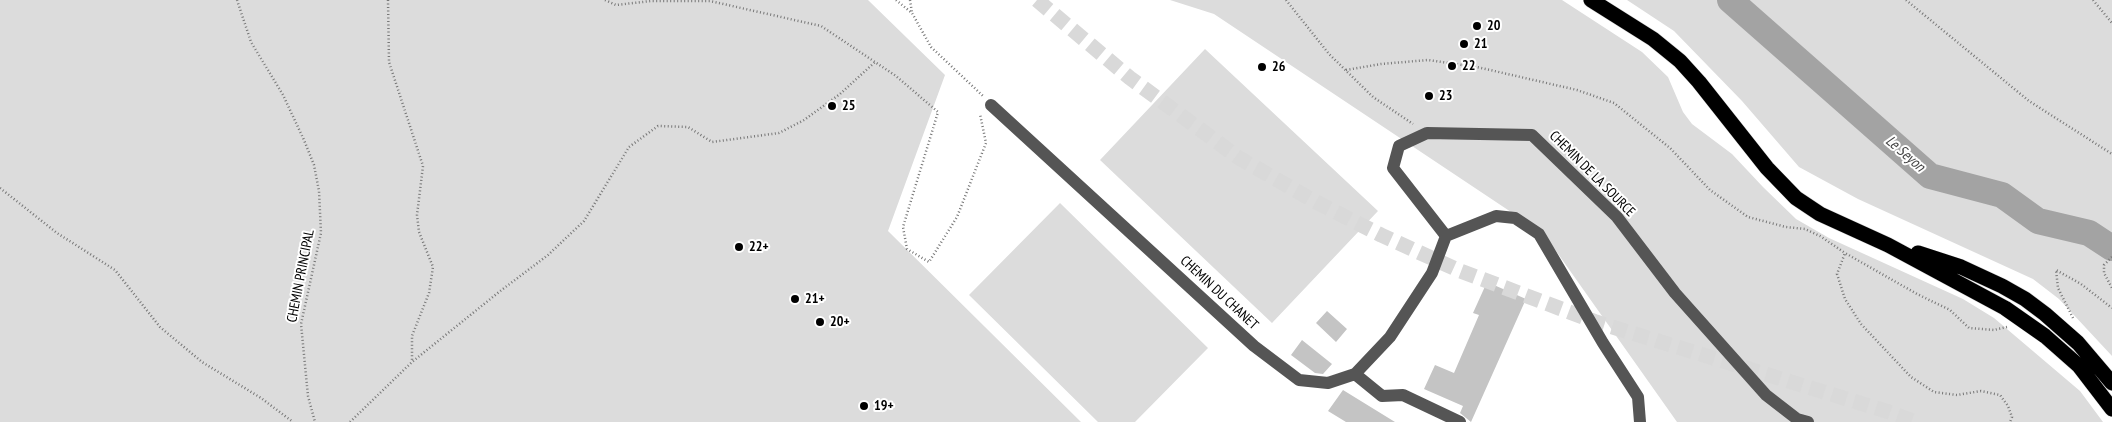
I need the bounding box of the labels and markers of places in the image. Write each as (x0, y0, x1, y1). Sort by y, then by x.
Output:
place label: 20 (1487, 18, 1500, 34)
marker: 20 (1471, 20, 1483, 32)
place label: 21 (1474, 36, 1487, 52)
marker: 21 (1458, 38, 1470, 50)
place label: 22 (1462, 58, 1475, 74)
place label: 26 (1272, 59, 1285, 75)
marker: 22 (1446, 60, 1458, 72)
marker: 26 (1256, 61, 1268, 73)
place label: 23 (1439, 88, 1452, 104)
marker: 23 (1423, 90, 1435, 102)
place label: 25 (842, 98, 855, 114)
marker: 25 (826, 100, 838, 112)
place label: 22+ (749, 239, 769, 255)
marker: 22+ (733, 241, 745, 253)
place label: 21+ (805, 291, 825, 307)
marker: 21+ (789, 293, 801, 305)
place label: 20+ (830, 314, 850, 330)
marker: 20+ (814, 316, 826, 328)
place label: 19+ (874, 398, 894, 414)
marker: 19+ (858, 400, 870, 412)

